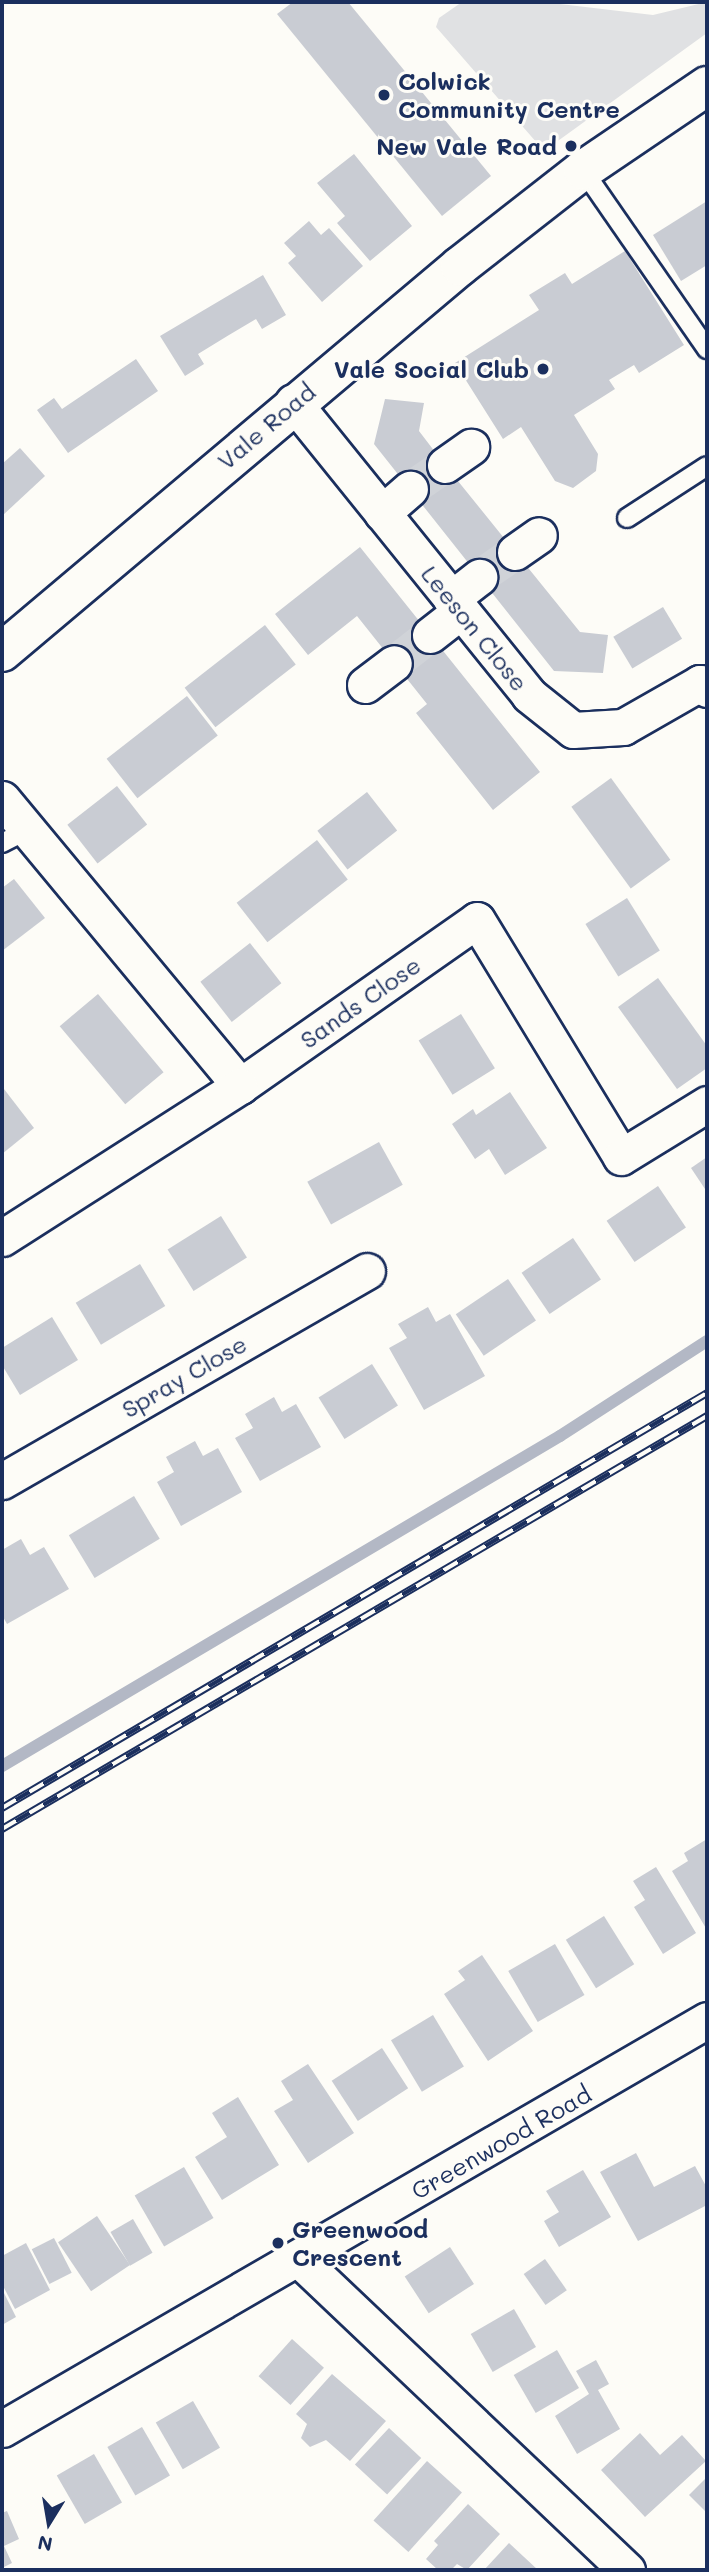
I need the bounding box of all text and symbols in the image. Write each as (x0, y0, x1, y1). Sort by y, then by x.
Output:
place label: Colwick Community Centre (398, 67, 620, 123)
marker: Colwick Community Centre (376, 87, 392, 103)
place label: New Vale Road (376, 132, 557, 160)
marker: New Vale Road (563, 138, 579, 154)
place label: Vale Social Club (334, 355, 529, 383)
marker: Vale Social Club (535, 361, 551, 377)
street label: Vale Road (211, 377, 321, 475)
street label: Leeson Close (416, 559, 534, 697)
street label: Sands Close (294, 950, 426, 1054)
street label: Spray Close (116, 1329, 252, 1423)
street label: Greenwood Road (406, 2079, 596, 2205)
place label: Greenwood Crescent (292, 2215, 428, 2271)
marker: Greenwood Crescent (270, 2235, 286, 2251)
north arrow (14, 2488, 84, 2558)
text: N (35, 2530, 54, 2558)

